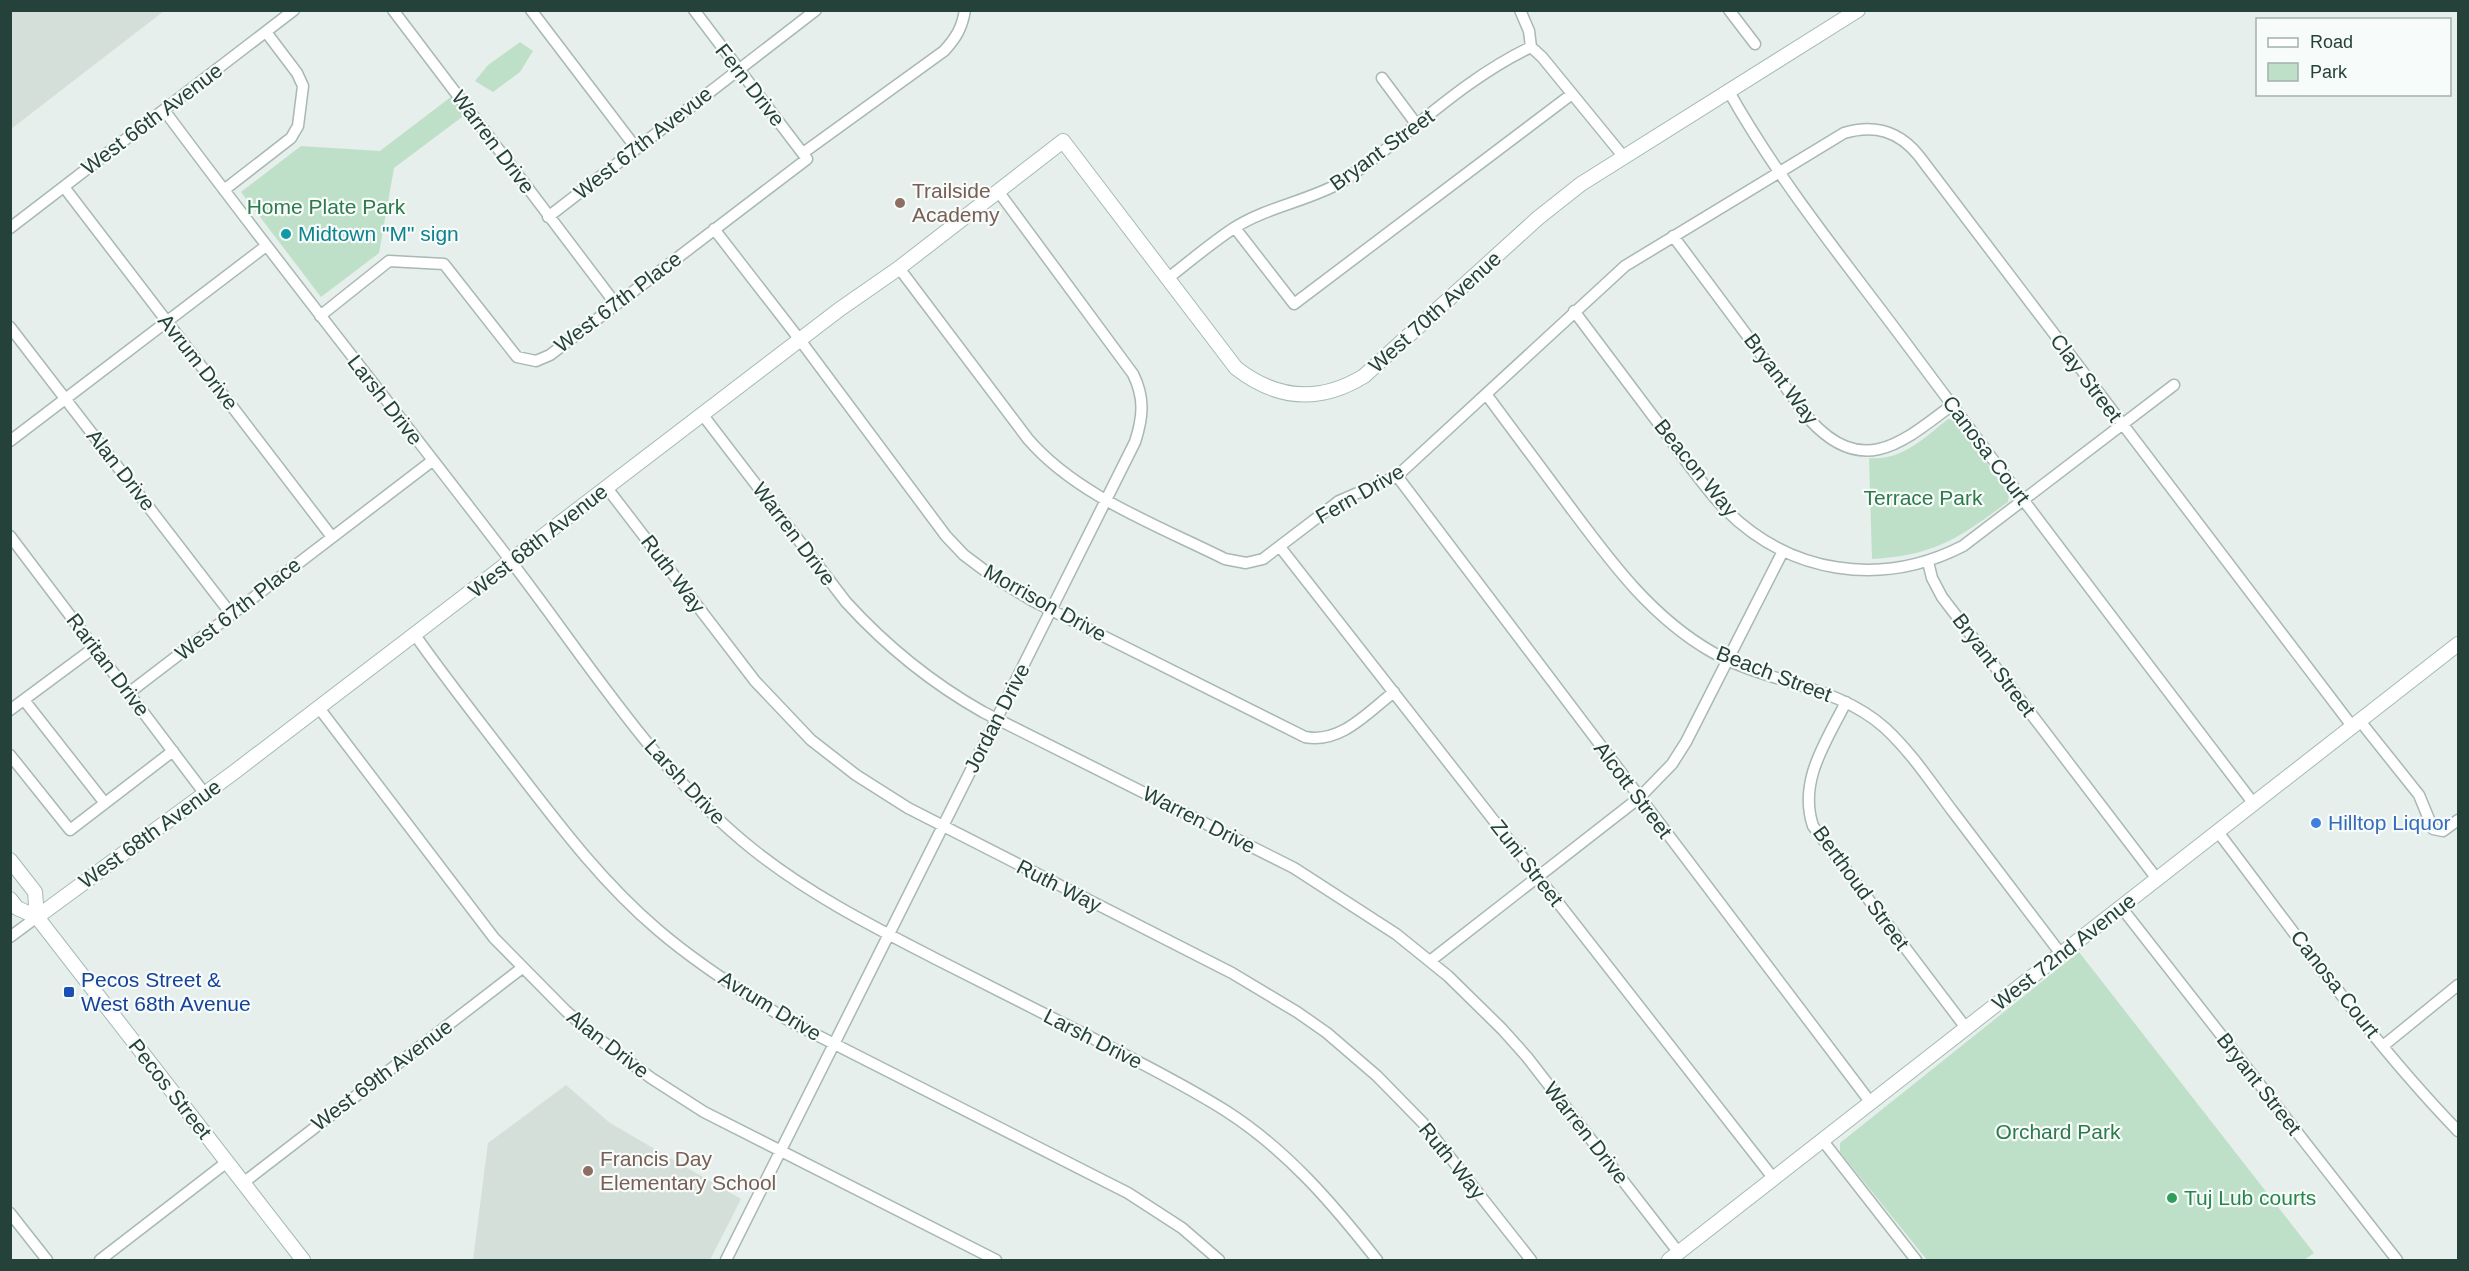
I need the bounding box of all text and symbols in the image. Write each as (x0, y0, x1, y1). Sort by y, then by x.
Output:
legend (2256, 18, 2451, 96)
text: Road (2310, 32, 2353, 52)
street label: Fern Drive (711, 39, 790, 130)
street label: West 66th Avenue (77, 58, 226, 179)
text: Park (2310, 62, 2348, 82)
street label: West 67th Avevue (569, 82, 716, 204)
street label: Warren Drive (447, 86, 540, 198)
street label: Bryant Street (1325, 104, 1438, 195)
place label: Trailside Academy (912, 179, 1000, 226)
park label: Home Plate Park (247, 195, 406, 218)
marker: Trailside Academy (893, 196, 907, 210)
place label: Midtown "M" sign (298, 222, 459, 245)
marker: Midtown "M" sign (279, 227, 293, 241)
street label: West 70th Avenue (1364, 246, 1505, 377)
street label: West 67th Place (550, 247, 686, 357)
street label: Avrum Drive (154, 309, 243, 414)
street label: Bryant Way (1740, 329, 1823, 429)
street label: Clay Street (2046, 329, 2127, 426)
street label: Larsh Drive (343, 350, 428, 449)
street label: Canosa Court (1938, 391, 2035, 508)
street label: Beacon Way (1650, 414, 1743, 521)
street label: Alan Drive (83, 424, 160, 515)
street label: Fern Drive (1312, 459, 1408, 528)
street label: Warren Drive (748, 478, 841, 590)
street label: West 68th Avenue (464, 479, 612, 602)
park label: Terrace Park (1863, 486, 1983, 509)
street label: Ruth Way (637, 530, 710, 618)
street label: West 67th Place (171, 553, 305, 665)
street label: Morrison Drive (980, 559, 1111, 646)
street label: Raritan Drive (62, 609, 154, 721)
street label: Bryant Street (1948, 609, 2041, 721)
street label: Beach Street (1713, 641, 1835, 706)
street label: Jordan Drive (959, 660, 1034, 776)
street label: Larsh Drive (640, 735, 730, 829)
street label: Alcott Street (1590, 737, 1677, 842)
street label: West 68th Avenue (74, 774, 225, 893)
street label: Warren Drive (1139, 781, 1259, 858)
place label: Hilltop Liquor (2328, 811, 2451, 834)
street label: Zuni Street (1487, 815, 1568, 910)
marker: Hilltop Liquor (2309, 816, 2323, 830)
street label: Berthoud Street (1809, 821, 1914, 954)
street label: Ruth Way (1013, 855, 1106, 917)
street label: West 72nd Avenue (1987, 889, 2140, 1015)
street label: Canosa Court (2286, 926, 2384, 1042)
street label: Avrum Drive (715, 966, 826, 1045)
place label: Pecos Street & West 68th Avenue (81, 968, 251, 1015)
marker: Pecos Street & West 68th Avenue (62, 985, 76, 999)
street label: Larsh Drive (1040, 1004, 1146, 1073)
street label: Alan Drive (563, 1005, 654, 1082)
street label: West 69th Avenue (307, 1014, 456, 1135)
street label: Bryant Street (2213, 1028, 2306, 1139)
street label: Pecos Street (124, 1034, 217, 1143)
street label: Warren Drive (1539, 1077, 1633, 1188)
street label: Ruth Way (1415, 1118, 1490, 1204)
park label: Orchard Park (1996, 1120, 2121, 1143)
place label: Francis Day Elementary School (600, 1147, 776, 1194)
marker: Francis Day Elementary School (581, 1164, 595, 1178)
place label: Tuj Lub courts (2184, 1186, 2316, 1209)
marker: Tuj Lub courts (2165, 1191, 2179, 1205)

